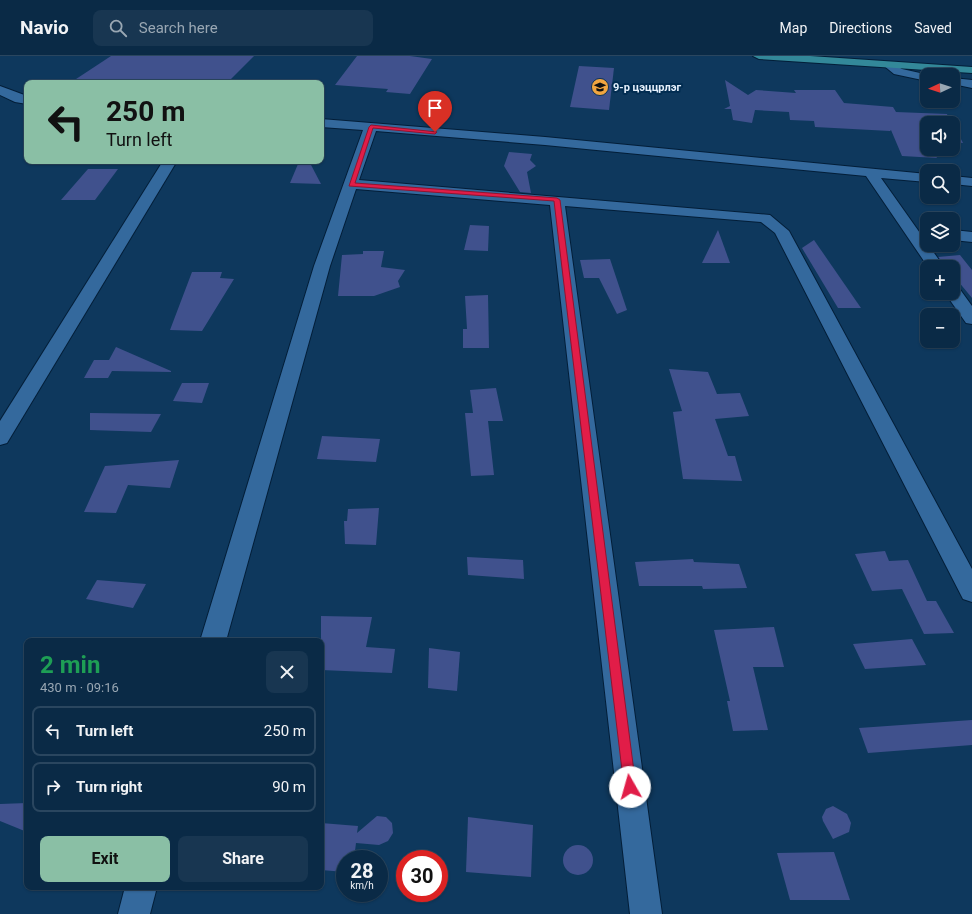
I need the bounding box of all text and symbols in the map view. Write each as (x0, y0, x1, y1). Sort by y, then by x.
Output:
search box (93, 10, 373, 46)
text: Navio (20, 16, 69, 39)
icon: search (107, 17, 129, 39)
text: Search here (139, 19, 218, 37)
text: Map (780, 20, 807, 36)
text: Directions (829, 20, 892, 36)
text: Saved (914, 20, 952, 36)
north arrow (920, 68, 960, 108)
map controls (920, 68, 960, 348)
school or university icon: 9-р цэццрлэг (590, 77, 610, 97)
place label: 9-р цэццрлэг (613, 81, 681, 94)
pin (418, 91, 452, 132)
text: 250 m (106, 95, 185, 128)
icon: left (40, 96, 92, 148)
icon: arrive (424, 97, 446, 119)
button: sound (920, 116, 960, 156)
text: Turn left (106, 129, 172, 150)
button: search (920, 164, 960, 204)
button: layers (920, 212, 960, 252)
button: + (920, 260, 960, 300)
button: − (920, 308, 960, 348)
text: 2 min (40, 651, 100, 679)
button: close (266, 651, 308, 693)
text: 430 m · 09:16 (40, 680, 119, 695)
icon: left (42, 720, 64, 742)
text: Turn left (76, 722, 133, 740)
text: 250 m (264, 722, 306, 740)
position arrow (609, 766, 651, 808)
icon: right (42, 776, 64, 798)
text: Turn right (76, 778, 142, 796)
text: 90 m (272, 778, 306, 796)
button: Exit (40, 836, 170, 882)
button: Share (178, 836, 308, 882)
speed limit sign: 30 (396, 850, 448, 902)
text: 28 (351, 859, 373, 883)
text: km/h (350, 880, 374, 891)

